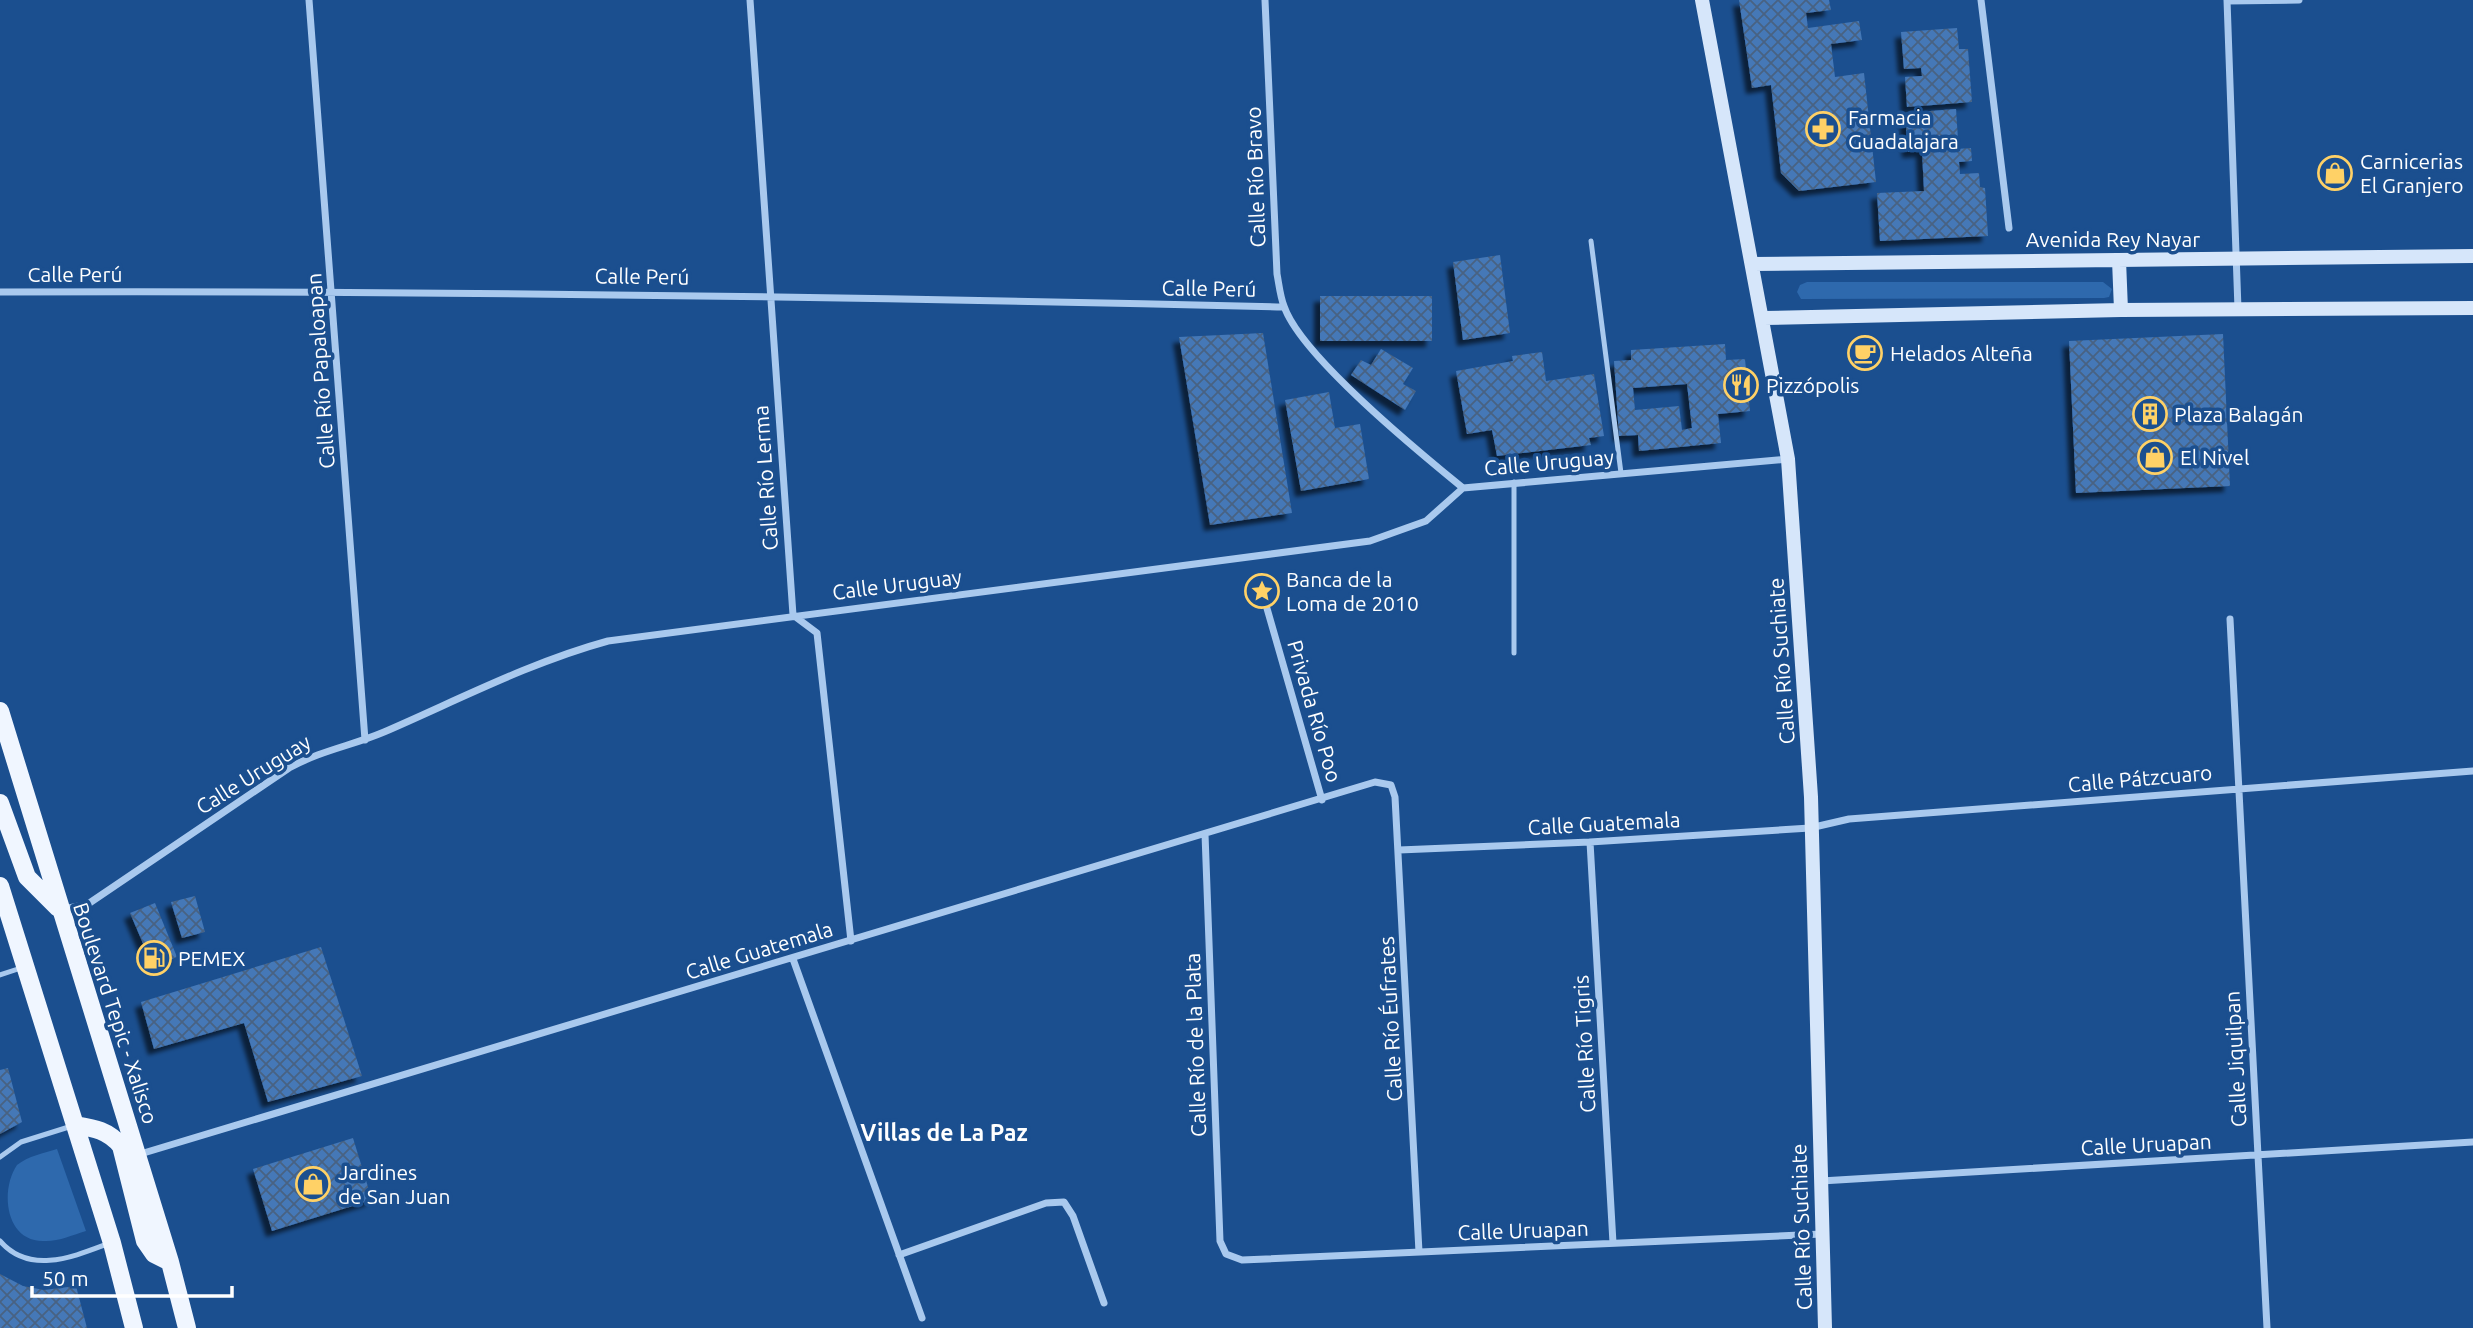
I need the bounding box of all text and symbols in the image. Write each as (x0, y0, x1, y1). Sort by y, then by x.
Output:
place label: Farmacia Guadalajara (1848, 105, 1959, 153)
street label: Calle Río Bravo (1241, 106, 1269, 248)
pharmacy icon: Farmacia Guadalajara (1804, 110, 1842, 148)
place label: Carnicerias El Granjero (2360, 149, 2464, 197)
shop icon: Carnicerias El Granjero (2316, 154, 2354, 192)
street label: Avenida Rey Nayar (2026, 227, 2200, 251)
street label: Calle Perú (28, 262, 122, 286)
street label: Calle Perú (594, 263, 690, 289)
street label: Calle Río Papaloapan (301, 272, 339, 470)
street label: Calle Perú (1161, 275, 1257, 301)
cafe icon: Helados Alteña (1846, 334, 1884, 372)
place label: Helados Alteña (1890, 341, 2033, 365)
restaurant icon: Pizzópolis (1722, 366, 1760, 404)
place label: Pizzópolis (1766, 373, 1859, 397)
building icon: Plaza Balagán (2131, 395, 2169, 433)
place label: Plaza Balagán (2174, 402, 2303, 426)
street label: Calle Río Lerma (748, 405, 782, 551)
shop icon: El Nivel (2136, 438, 2174, 476)
street label: Calle Uruguay (1483, 444, 1615, 480)
place label: El Nivel (2180, 445, 2249, 469)
street label: Calle Uruguay (831, 564, 963, 604)
place label: Banca de la Loma de 2010 (1286, 567, 1419, 615)
place icon: Banca de la Loma de 2010 (1243, 572, 1281, 610)
street label: Calle Río Suchiate (1763, 577, 1799, 745)
street label: Privada Río Poo (1283, 637, 1347, 785)
street label: Calle Uruguay (191, 729, 315, 819)
street label: Calle Pátzcuaro (2067, 760, 2213, 796)
street label: Calle Guatemala (1527, 807, 1681, 839)
street label: Boulevard Tepic - Xalisco (69, 899, 163, 1127)
street label: Calle Guatemala (682, 916, 836, 984)
street label: Calle Río Éufrates (1374, 936, 1406, 1102)
fuel station icon: PEMEX (135, 939, 173, 977)
place label: PEMEX (178, 946, 245, 970)
street label: Calle Río de la Plata (1180, 953, 1210, 1137)
street label: Calle Río Tigris (1568, 975, 1600, 1113)
street label: Calle Jiquilpan (2219, 990, 2251, 1128)
district label: Villas de La Paz (860, 1120, 1028, 1145)
street label: Calle Uruapan (2080, 1129, 2212, 1159)
street label: Calle Río Suchiate (1786, 1143, 1816, 1311)
place label: Jardines de San Juan (338, 1160, 450, 1208)
shop icon: Jardines de San Juan (294, 1165, 332, 1203)
street label: Calle Uruapan (1457, 1216, 1589, 1244)
scale bar (32, 1254, 231, 1298)
text: 50 m (42, 1266, 89, 1290)

